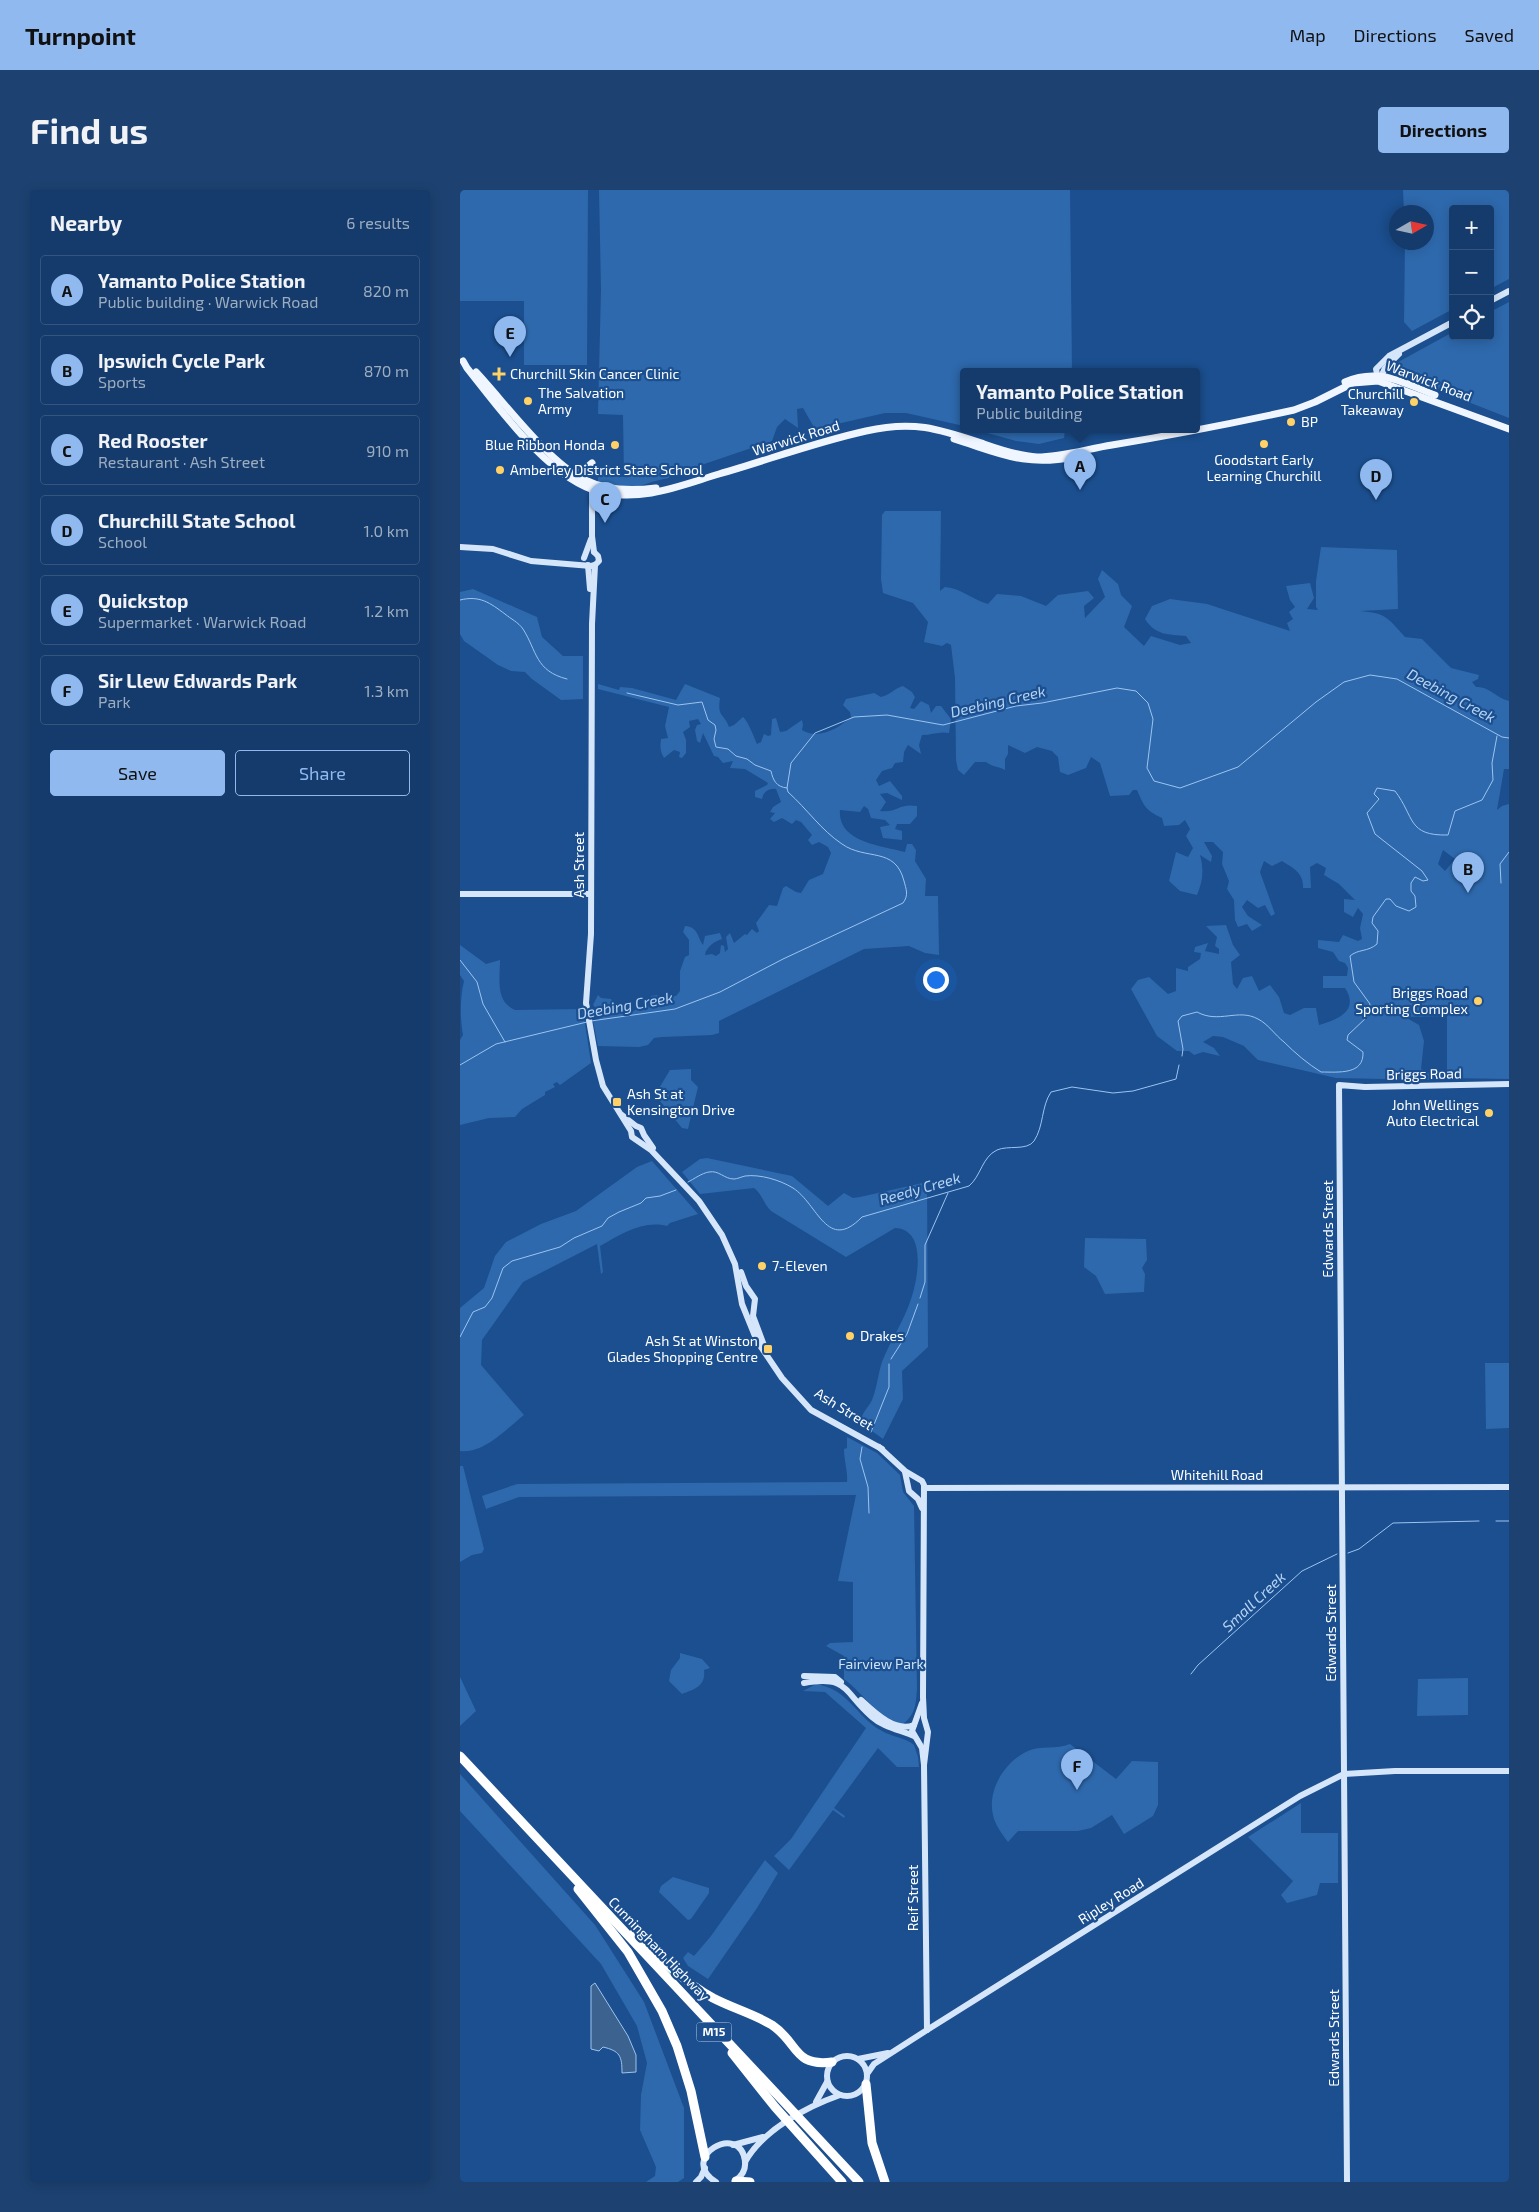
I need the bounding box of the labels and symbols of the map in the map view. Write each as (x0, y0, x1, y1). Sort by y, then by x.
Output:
north arrow (1389, 205, 1434, 250)
pin: E (494, 316, 526, 357)
street label: Warwick Road (1384, 356, 1475, 405)
place label: Churchill Skin Cancer Clinic (510, 365, 679, 382)
marker: Churchill Skin Cancer Clinic (492, 367, 506, 381)
place label: The Salvation Army (538, 384, 624, 417)
place label: Churchill Takeaway (1341, 385, 1405, 418)
marker: The Salvation Army (522, 395, 534, 407)
marker: Churchill Takeaway (1408, 396, 1420, 408)
place label: BP (1301, 413, 1318, 430)
street label: Warwick Road (750, 416, 842, 459)
marker: BP (1285, 416, 1297, 428)
place label: Blue Ribbon Honda (485, 436, 605, 453)
marker: Goodstart Early Learning Churchill (1258, 438, 1270, 450)
marker: Blue Ribbon Honda (609, 439, 621, 451)
pin: A (1064, 449, 1096, 490)
place label: Goodstart Early Learning Churchill (1207, 451, 1322, 484)
pin: D (1360, 459, 1392, 500)
place label: Amberley District State School (510, 461, 704, 478)
marker: Amberley District State School (494, 464, 506, 476)
pin: C (589, 482, 621, 523)
water label: Deebing Creek (1404, 664, 1499, 726)
water label: Deebing Creek (948, 681, 1047, 721)
street label: Ash Street (570, 832, 587, 898)
pin: B (1452, 852, 1484, 893)
your location (923, 967, 949, 993)
place label: Briggs Road Sporting Complex (1355, 984, 1469, 1017)
water label: Deebing Creek (575, 988, 674, 1022)
marker: Briggs Road Sporting Complex (1472, 995, 1484, 1007)
street label: Briggs Road (1386, 1064, 1462, 1083)
place label: Ash St at Kensington Drive (627, 1085, 735, 1118)
marker: Ash St at Kensington Drive (611, 1096, 623, 1108)
place label: John Wellings Auto Electrical (1386, 1096, 1480, 1129)
marker: John Wellings Auto Electrical (1483, 1107, 1495, 1119)
water label: Reedy Creek (877, 1168, 963, 1209)
street label: Edwards Street (1319, 1180, 1336, 1278)
place label: 7-Eleven (772, 1257, 828, 1274)
marker: 7-Eleven (756, 1260, 768, 1272)
place label: Drakes (860, 1327, 904, 1344)
marker: Drakes (844, 1330, 856, 1342)
place label: Ash St at Winston Glades Shopping Centre (607, 1332, 758, 1365)
marker: Ash St at Winston Glades Shopping Centre (762, 1343, 774, 1355)
street label: Ash Street (812, 1384, 877, 1433)
street label: Whitehill Road (1171, 1466, 1263, 1483)
water label: Small Creek (1218, 1567, 1289, 1635)
street label: Edwards Street (1322, 1584, 1339, 1682)
park label: Fairview Park (838, 1655, 924, 1672)
pin: F (1061, 1749, 1093, 1790)
street label: Reif Street (904, 1865, 921, 1931)
street label: Ripley Road (1075, 1874, 1147, 1927)
street label: Cunningham Highway (605, 1893, 714, 2005)
street label: Edwards Street (1325, 1989, 1342, 2087)
road number: M15 (696, 2022, 732, 2041)

